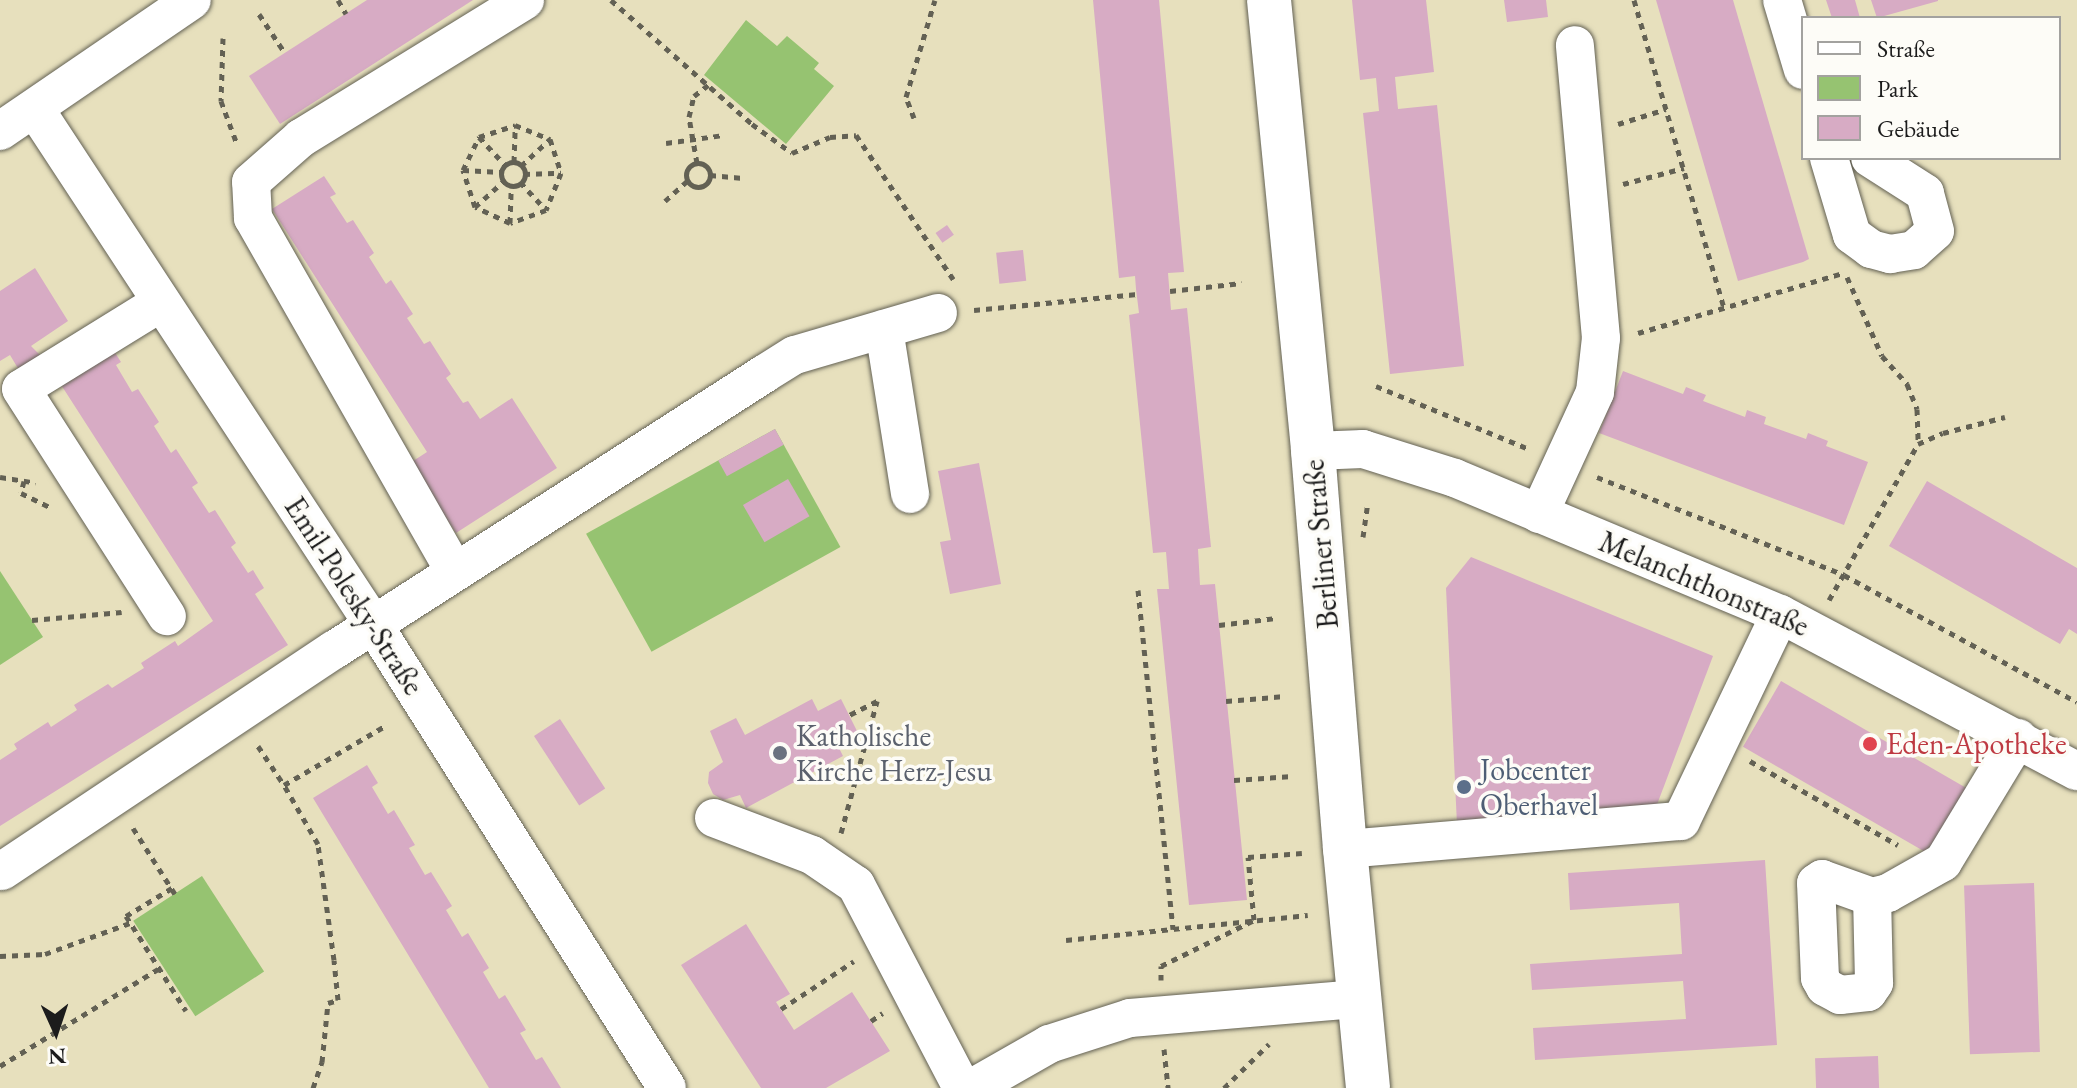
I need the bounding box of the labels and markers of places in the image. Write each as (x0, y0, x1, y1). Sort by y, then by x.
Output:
place label: Katholische Kirche Herz-Jesu (796, 718, 992, 788)
place label: Eden-Apotheke (1886, 726, 2067, 762)
marker: Eden-Apotheke (1861, 735, 1879, 753)
marker: Katholische Kirche Herz-Jesu (771, 744, 789, 762)
place label: Jobcenter Oberhavel (1480, 752, 1598, 822)
marker: Jobcenter Oberhavel (1455, 778, 1473, 796)

